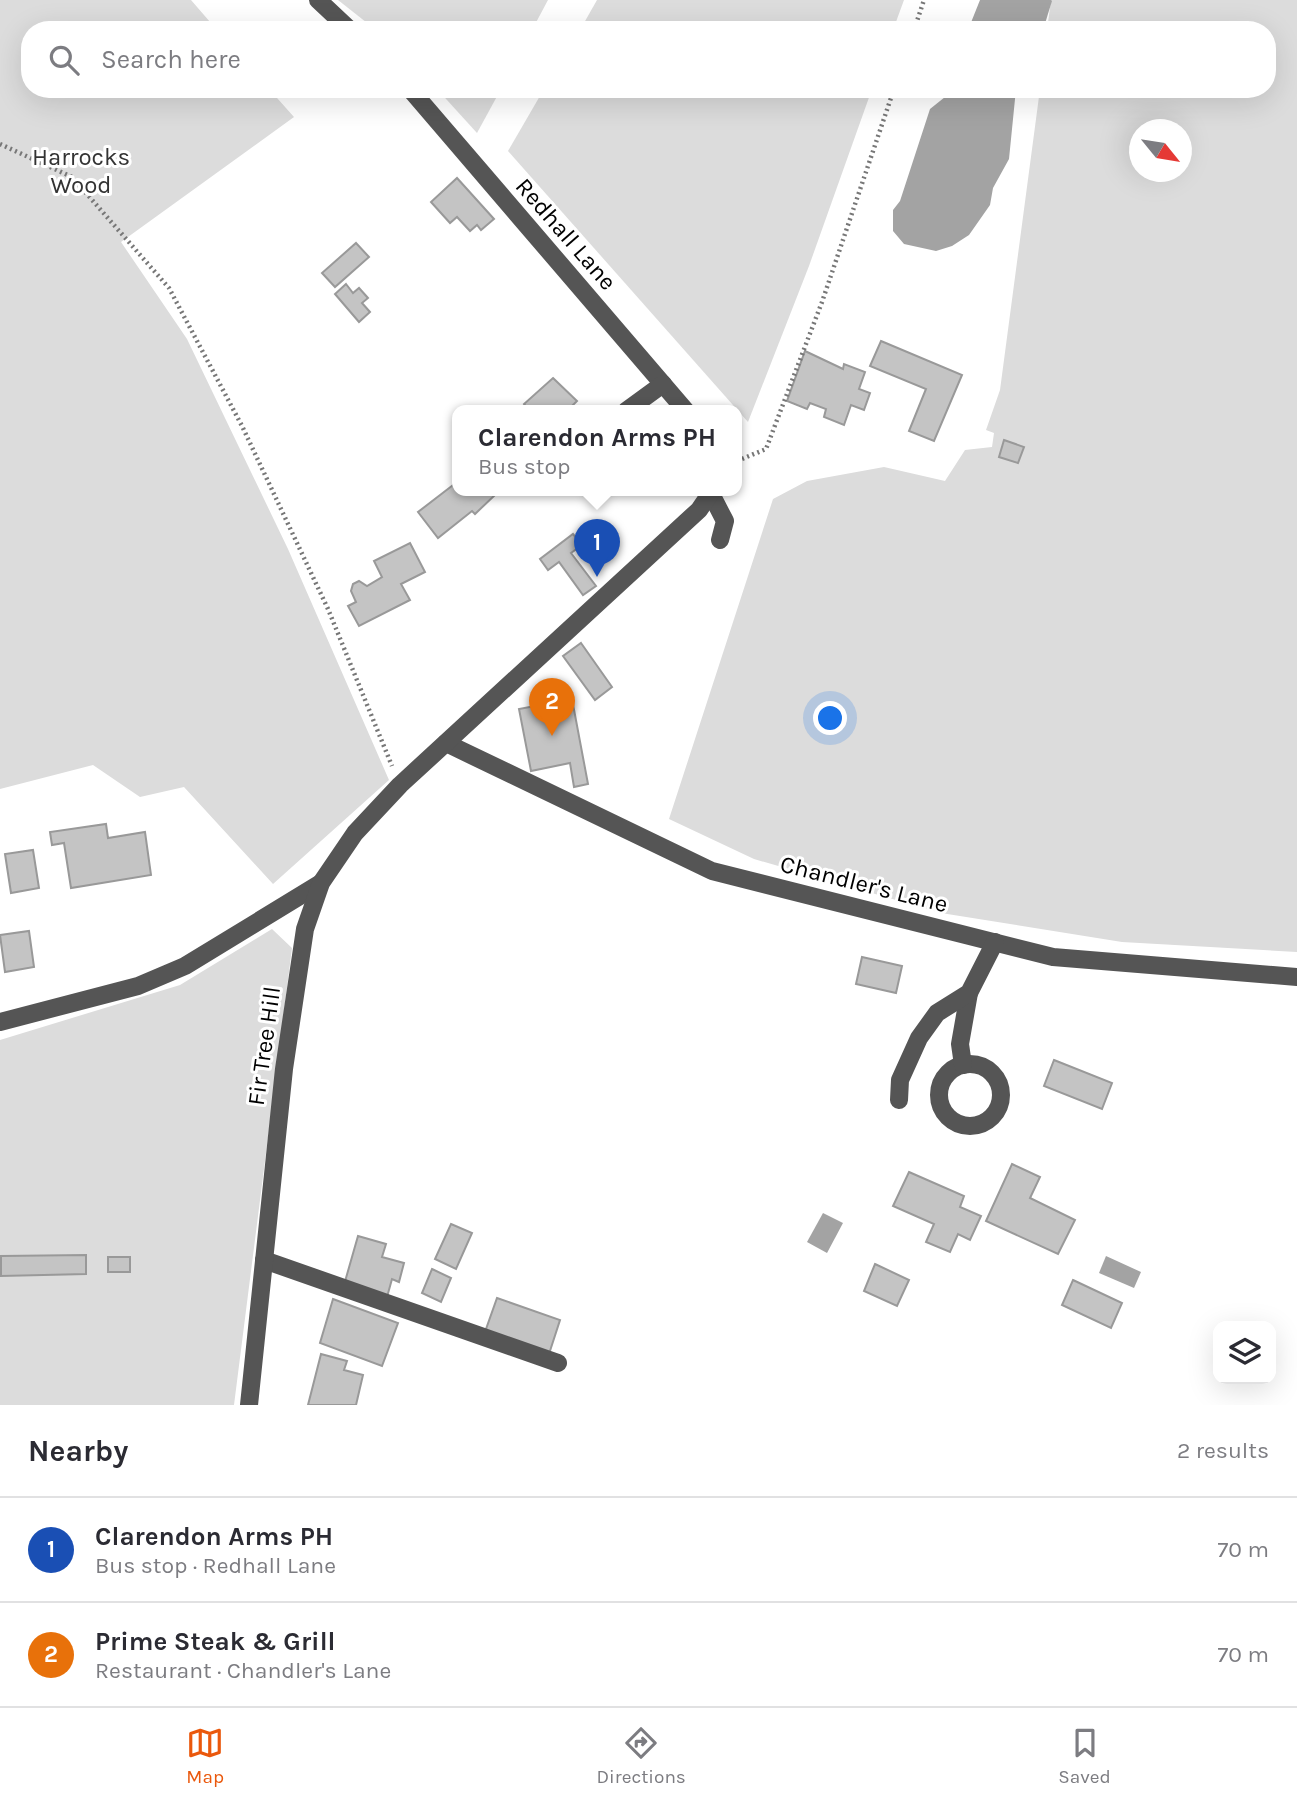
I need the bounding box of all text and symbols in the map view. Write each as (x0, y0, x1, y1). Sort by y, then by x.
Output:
search box (21, 21, 1276, 98)
icon: search (45, 41, 83, 79)
text: Search here (101, 44, 241, 75)
north arrow (1129, 119, 1192, 182)
park label: Harrocks Wood (32, 143, 130, 199)
street label: Redhall Lane (510, 172, 622, 296)
popup (452, 405, 742, 496)
text: Clarendon Arms PH (478, 422, 716, 453)
text: Bus stop (478, 453, 570, 480)
pin: 1 (574, 519, 620, 577)
pin: 2 (529, 678, 575, 736)
your location (813, 701, 847, 735)
street label: Chandler's Lane (777, 850, 951, 918)
street label: Fir Tree Hill (242, 985, 286, 1107)
map controls (1213, 1321, 1276, 1384)
button: layers (1213, 1321, 1276, 1384)
text: Nearby (28, 1433, 128, 1469)
text: 2 results (1177, 1437, 1269, 1464)
text: Clarendon Arms PH (95, 1521, 333, 1552)
text: 1 (47, 1536, 55, 1563)
text: 70 m (1218, 1536, 1269, 1563)
text: Bus stop · Redhall Lane (95, 1552, 336, 1579)
text: Prime Steak & Grill (95, 1626, 335, 1657)
text: 2 (44, 1641, 58, 1668)
text: 70 m (1218, 1641, 1269, 1668)
text: Restaurant · Chandler's Lane (95, 1657, 391, 1684)
tab: Map (186, 1724, 224, 1788)
tab: Directions (597, 1724, 686, 1788)
tab: Saved (1058, 1724, 1111, 1788)

